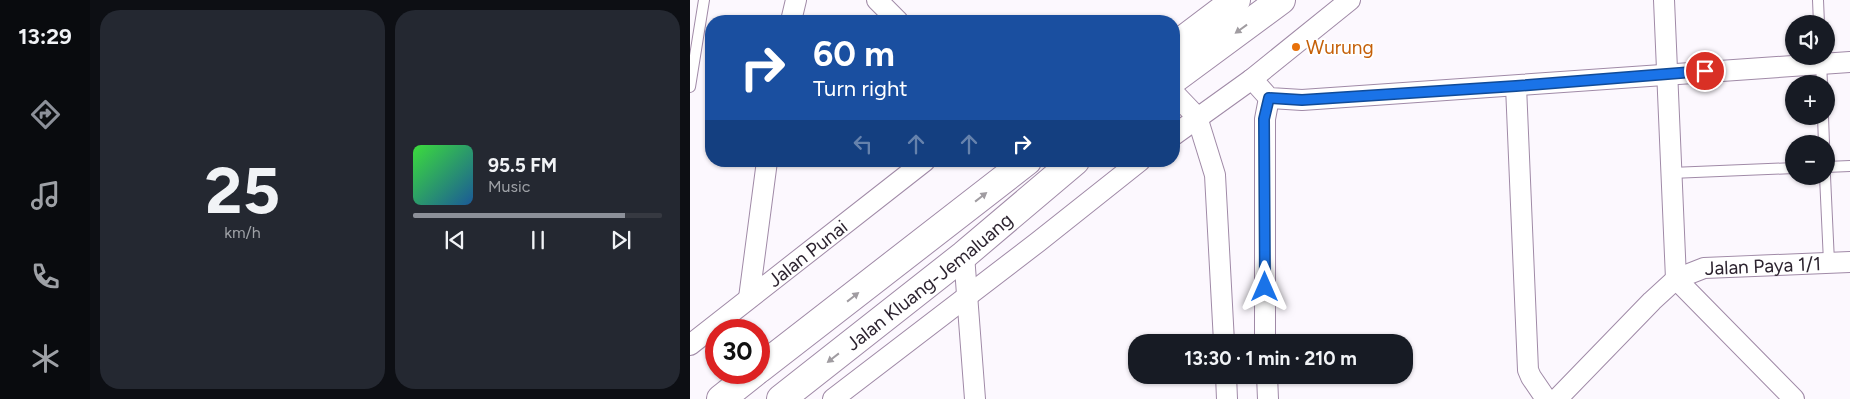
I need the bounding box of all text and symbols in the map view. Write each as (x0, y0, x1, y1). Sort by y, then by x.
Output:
map controls (1785, 15, 1835, 185)
button: sound (1785, 15, 1835, 65)
text: 13:29 (18, 23, 72, 50)
one-way arrow (1234, 24, 1248, 34)
text: 60 m (813, 33, 895, 75)
icon: right (730, 35, 795, 100)
place label: Wurung (1306, 36, 1374, 59)
marker: Wurung (1290, 41, 1302, 53)
pin (1684, 50, 1726, 92)
icon: arrive (1691, 57, 1719, 85)
text: Turn right (813, 75, 908, 102)
button: + (1785, 75, 1835, 125)
icon: directions (28, 97, 63, 132)
icon: left (849, 130, 877, 158)
icon: ahead (902, 130, 930, 158)
icon: ahead (955, 130, 983, 158)
icon: right (1008, 130, 1036, 158)
button: − (1785, 135, 1835, 185)
text: 25 (205, 151, 280, 229)
text: 95.5 FM (488, 154, 557, 177)
text: Music (488, 177, 530, 196)
icon: music (28, 178, 63, 213)
one-way arrow (974, 191, 987, 202)
street label: Jalan Kluang-Jemaluang (841, 208, 1017, 355)
street label: Jalan Punai (763, 215, 852, 291)
text: km/h (224, 223, 261, 242)
icon: previous (441, 226, 469, 254)
icon: pause (524, 226, 552, 254)
icon: next (607, 226, 635, 254)
street label: Jalan Paya 1/1 (1704, 252, 1821, 279)
icon: phone (28, 259, 63, 294)
position arrow (1238, 260, 1290, 312)
one-way arrow (846, 291, 859, 302)
speed limit sign: 30 (705, 319, 770, 384)
icon: climate (28, 341, 63, 376)
text: 13:30 · 1 min · 210 m (1184, 347, 1357, 370)
one-way arrow (827, 352, 840, 363)

